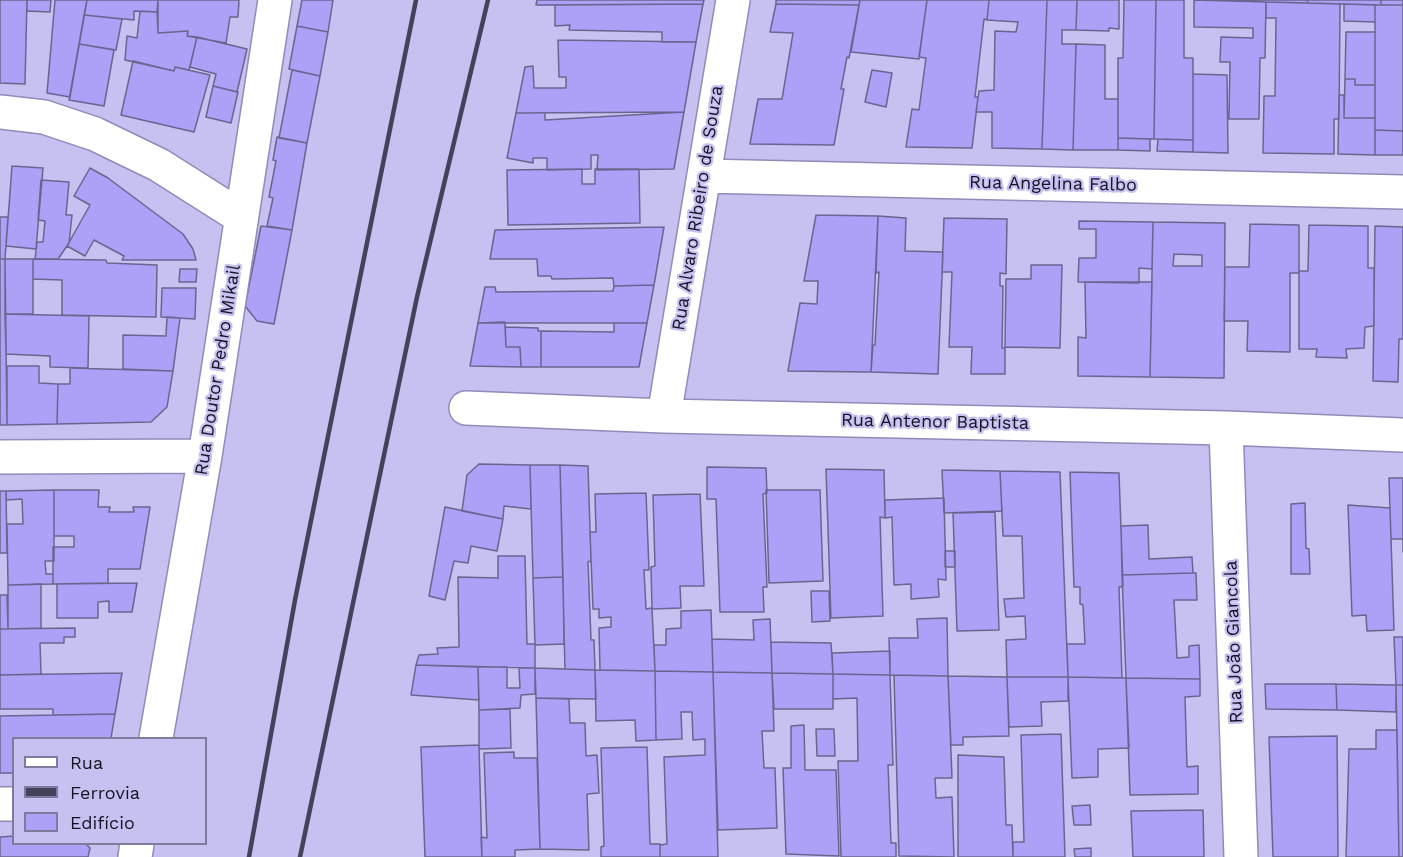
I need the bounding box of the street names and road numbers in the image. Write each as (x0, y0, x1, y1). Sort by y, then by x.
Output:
street label: Rua Alvaro Ribeiro de Souza (668, 84, 728, 332)
street label: Rua Angelina Falbo (969, 172, 1137, 196)
street label: Rua Doutor Pedro Mikail (191, 263, 245, 477)
street label: Rua Antenor Baptista (841, 410, 1029, 434)
street label: Rua João Giancola (1220, 560, 1248, 724)

